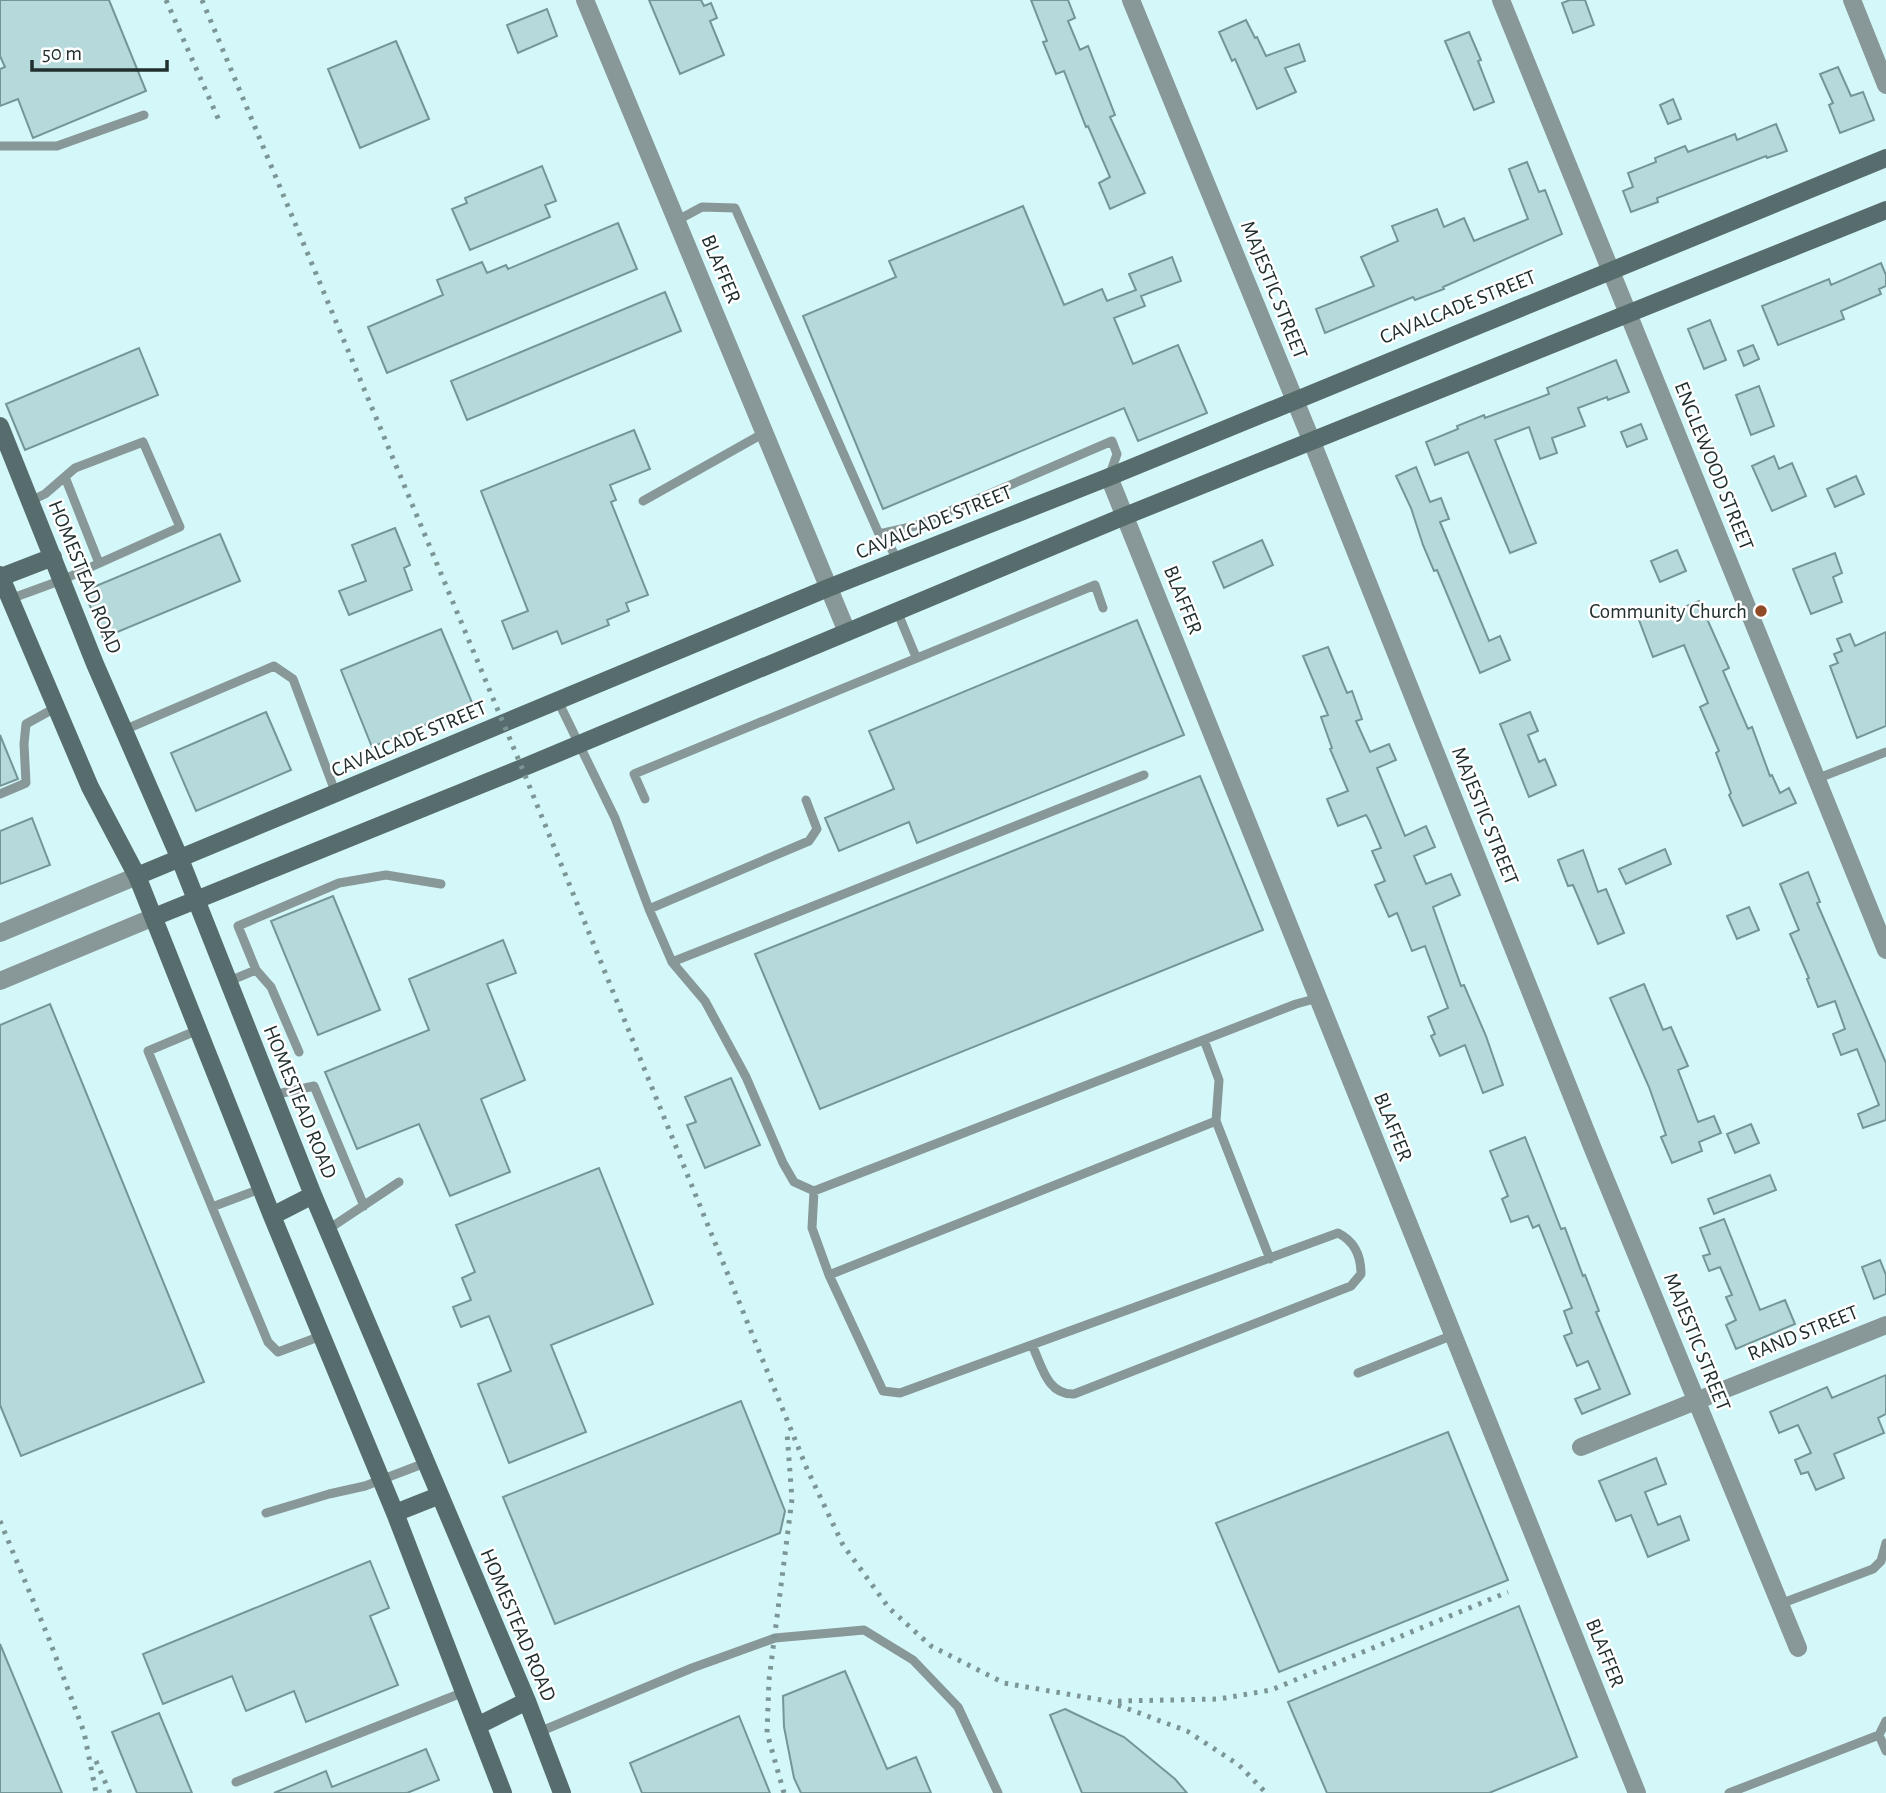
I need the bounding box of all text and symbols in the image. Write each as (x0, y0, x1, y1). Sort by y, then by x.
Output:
scale bar (32, 28, 166, 72)
text: 50 m (42, 43, 82, 64)
street label: MAJESTIC STREET (1237, 218, 1311, 362)
street label: BLAFFER (697, 232, 745, 306)
street label: CAVALCADE STREET (1377, 266, 1539, 348)
street label: ENGLEWOOD STREET (1671, 379, 1757, 553)
street label: CAVALCADE STREET (853, 481, 1015, 563)
street label: HOMESTEAD ROAD (45, 497, 125, 657)
street label: BLAFFER (1160, 563, 1206, 637)
place label: Community Church (1589, 601, 1747, 622)
marker: Community Church (1753, 603, 1769, 619)
street label: CAVALCADE STREET (328, 697, 490, 781)
street label: MAJESTIC STREET (1448, 744, 1522, 888)
street label: HOMESTEAD ROAD (260, 1022, 340, 1182)
street label: BLAFFER (1370, 1090, 1416, 1164)
street label: MAJESTIC STREET (1660, 1270, 1734, 1414)
street label: RAND STREET (1745, 1301, 1861, 1365)
street label: HOMESTEAD ROAD (476, 1546, 560, 1704)
street label: BLAFFER (1582, 1616, 1628, 1690)

